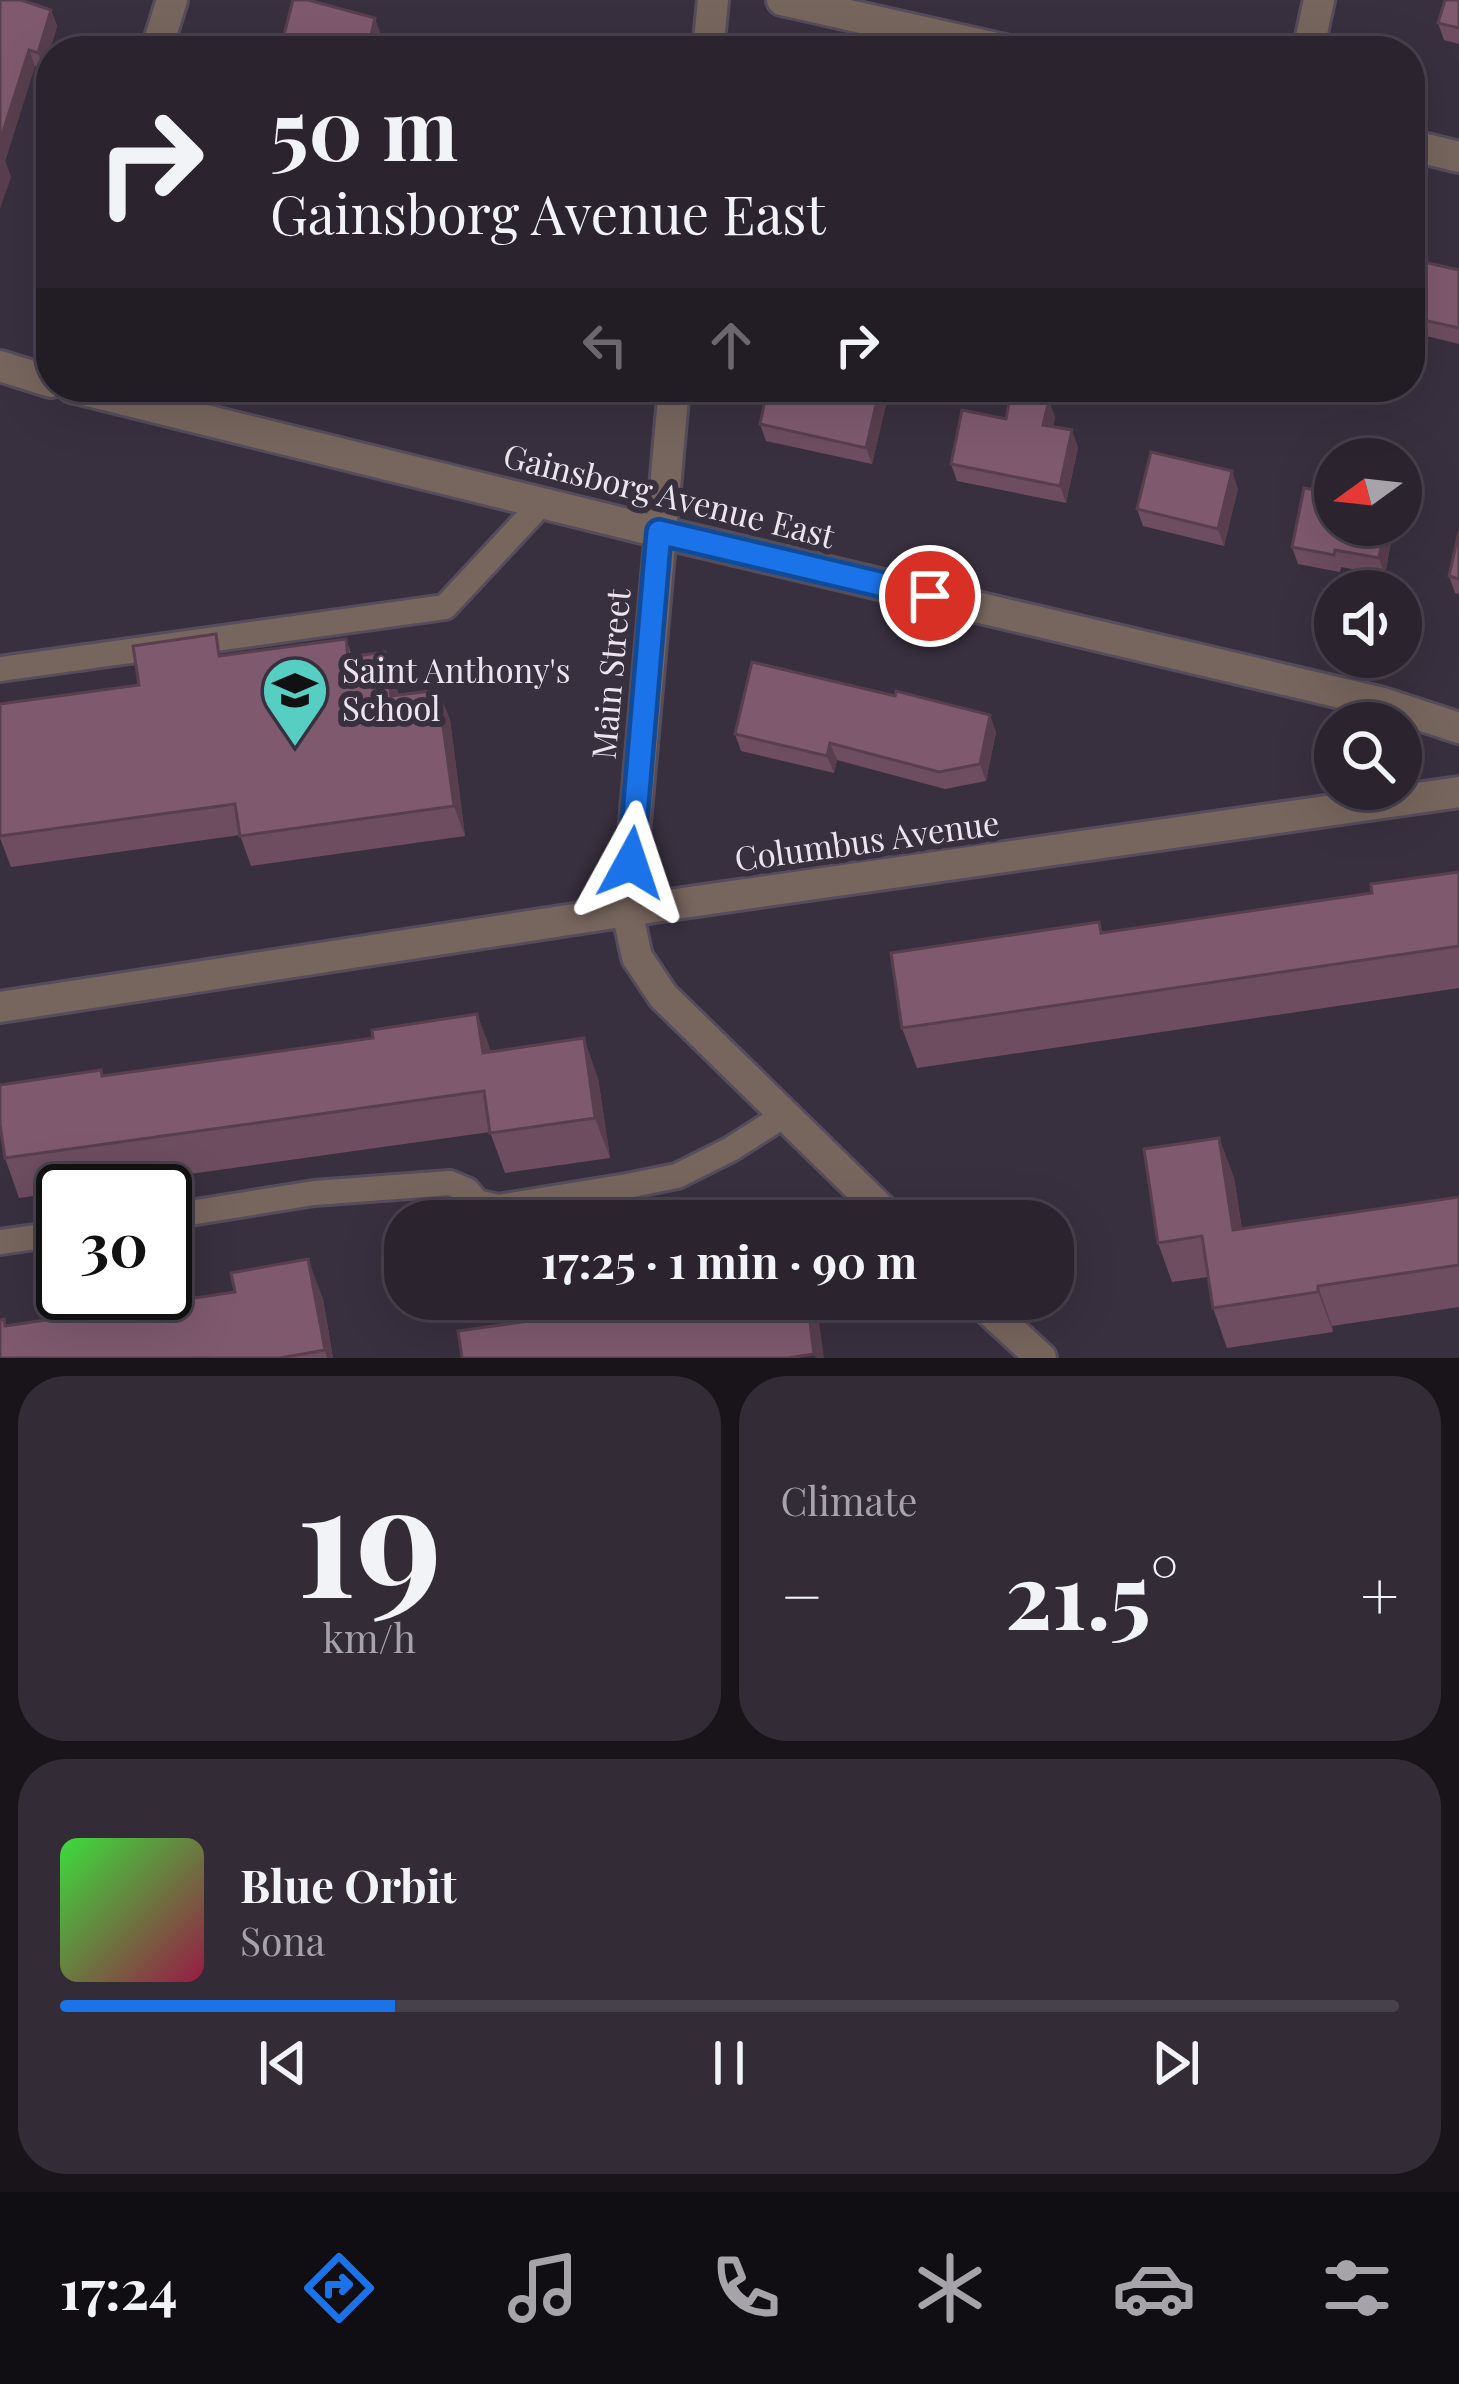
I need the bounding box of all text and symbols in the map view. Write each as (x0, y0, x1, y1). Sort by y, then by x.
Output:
text: 50 m (270, 70, 458, 182)
icon: right (72, 84, 228, 240)
text: Gainsborg Avenue East (270, 177, 826, 249)
icon: left (572, 312, 638, 378)
icon: ahead (698, 312, 764, 378)
icon: right (824, 312, 890, 378)
street label: Gainsborg Avenue East (499, 432, 841, 557)
north arrow (1314, 438, 1422, 546)
map controls (1314, 438, 1422, 810)
pin (879, 545, 981, 647)
icon: arrive (897, 563, 963, 629)
button: sound (1314, 570, 1422, 678)
street label: Main Street (580, 585, 638, 761)
place label: Saint Anthony's School (342, 647, 571, 729)
school or university icon: Saint Anthony's School (260, 655, 330, 749)
button: search (1314, 702, 1422, 810)
street label: Columbus Avenue (732, 799, 1002, 879)
position arrow (568, 800, 694, 926)
speed limit sign: 30 (36, 1164, 192, 1320)
text: 17:25 · 1 min · 90 m (541, 1230, 917, 1290)
text: 19 (296, 1429, 442, 1637)
text: Climate (781, 1474, 918, 1526)
text: 21.5° (1005, 1533, 1179, 1653)
text: − (781, 1550, 823, 1638)
text: + (1360, 1550, 1399, 1638)
text: km/h (322, 1611, 416, 1663)
text: Blue Orbit (240, 1854, 457, 1914)
text: Sona (240, 1914, 325, 1966)
icon: previous (250, 2030, 316, 2096)
icon: pause (696, 2030, 762, 2096)
icon: next (1143, 2030, 1209, 2096)
icon: directions (297, 2246, 381, 2330)
icon: music (501, 2246, 585, 2330)
icon: phone (704, 2246, 788, 2330)
icon: climate (908, 2246, 992, 2330)
icon: car (1112, 2246, 1196, 2330)
icon: filters (1315, 2246, 1399, 2330)
text: 17:24 (60, 2252, 177, 2324)

